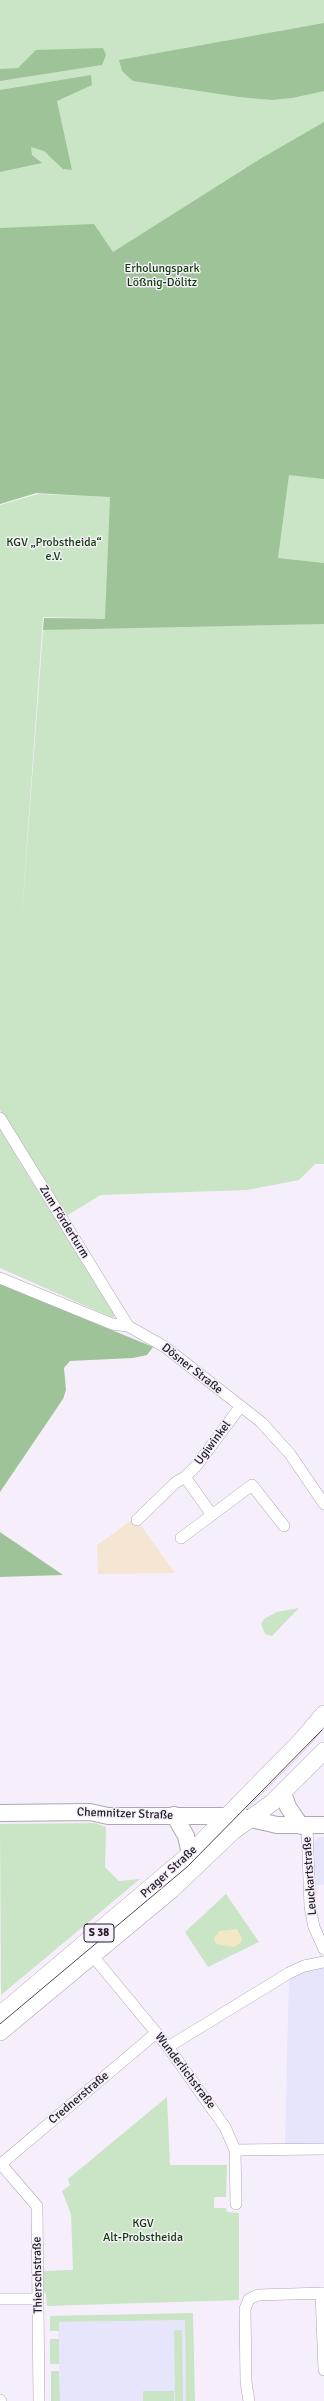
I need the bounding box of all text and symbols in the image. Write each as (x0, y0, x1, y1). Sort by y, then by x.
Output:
park label: Erholungspark Lößnig-Dölitz (125, 262, 199, 290)
park label: KGV „Probstheida“ e.V. (6, 536, 102, 564)
street label: Zum Förderturm (36, 1183, 92, 1261)
street label: Dösner Straße (159, 1341, 225, 1397)
street label: Ugiwinkel (192, 1418, 234, 1468)
street label: Chemnitzer Straße (77, 1805, 173, 1823)
street label: Leuckartstraße (300, 1836, 320, 1916)
street label: Prager Straße (138, 1843, 200, 1901)
road number: S 38 (84, 1924, 114, 1942)
street label: Wunderlichstraße (152, 2030, 218, 2112)
street label: Crednerstraße (46, 2069, 112, 2127)
park label: KGV Alt-Probstheida (103, 2217, 183, 2245)
street label: Thierschstraße (30, 2236, 46, 2314)

